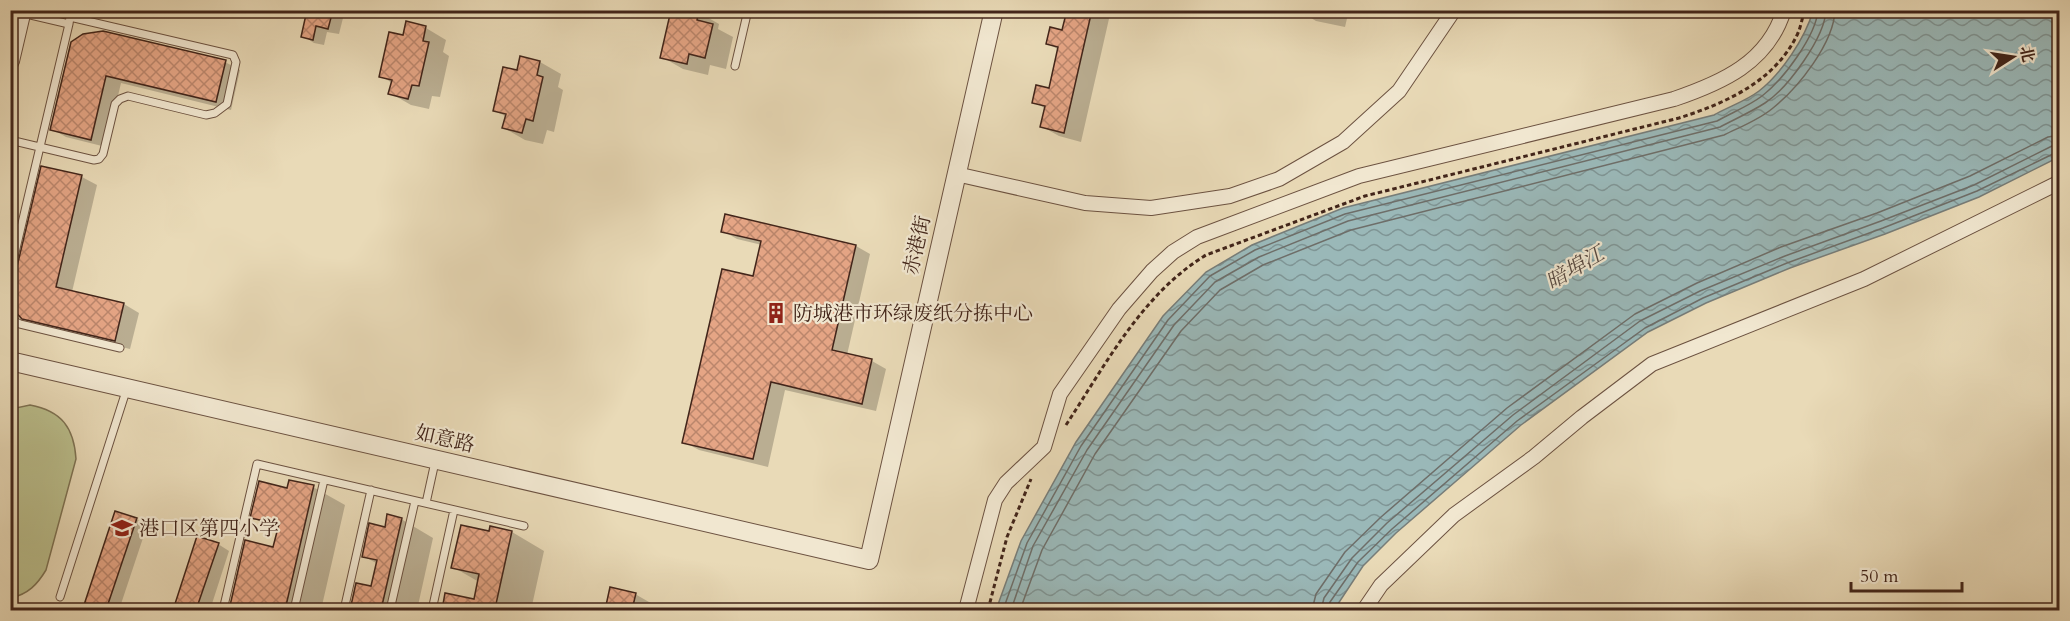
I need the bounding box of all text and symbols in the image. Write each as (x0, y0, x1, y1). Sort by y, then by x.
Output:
north arrow (1983, 27, 2043, 87)
text: 北 (2014, 44, 2039, 64)
street label: 赤港街 (897, 213, 937, 277)
water label: 暗埠江 (1540, 238, 1612, 296)
place label: 防城港市环绿废纸分拣中心 (793, 300, 1033, 327)
building icon: 防城港市环绿废纸分拣中心 (764, 301, 788, 325)
street label: 如意路 (413, 419, 477, 459)
place label: 港口区第四小学 (139, 515, 279, 542)
school or university icon: 港口区第四小学 (110, 516, 134, 540)
scale bar (1851, 555, 1962, 593)
text: 50 m (1860, 564, 1899, 589)

